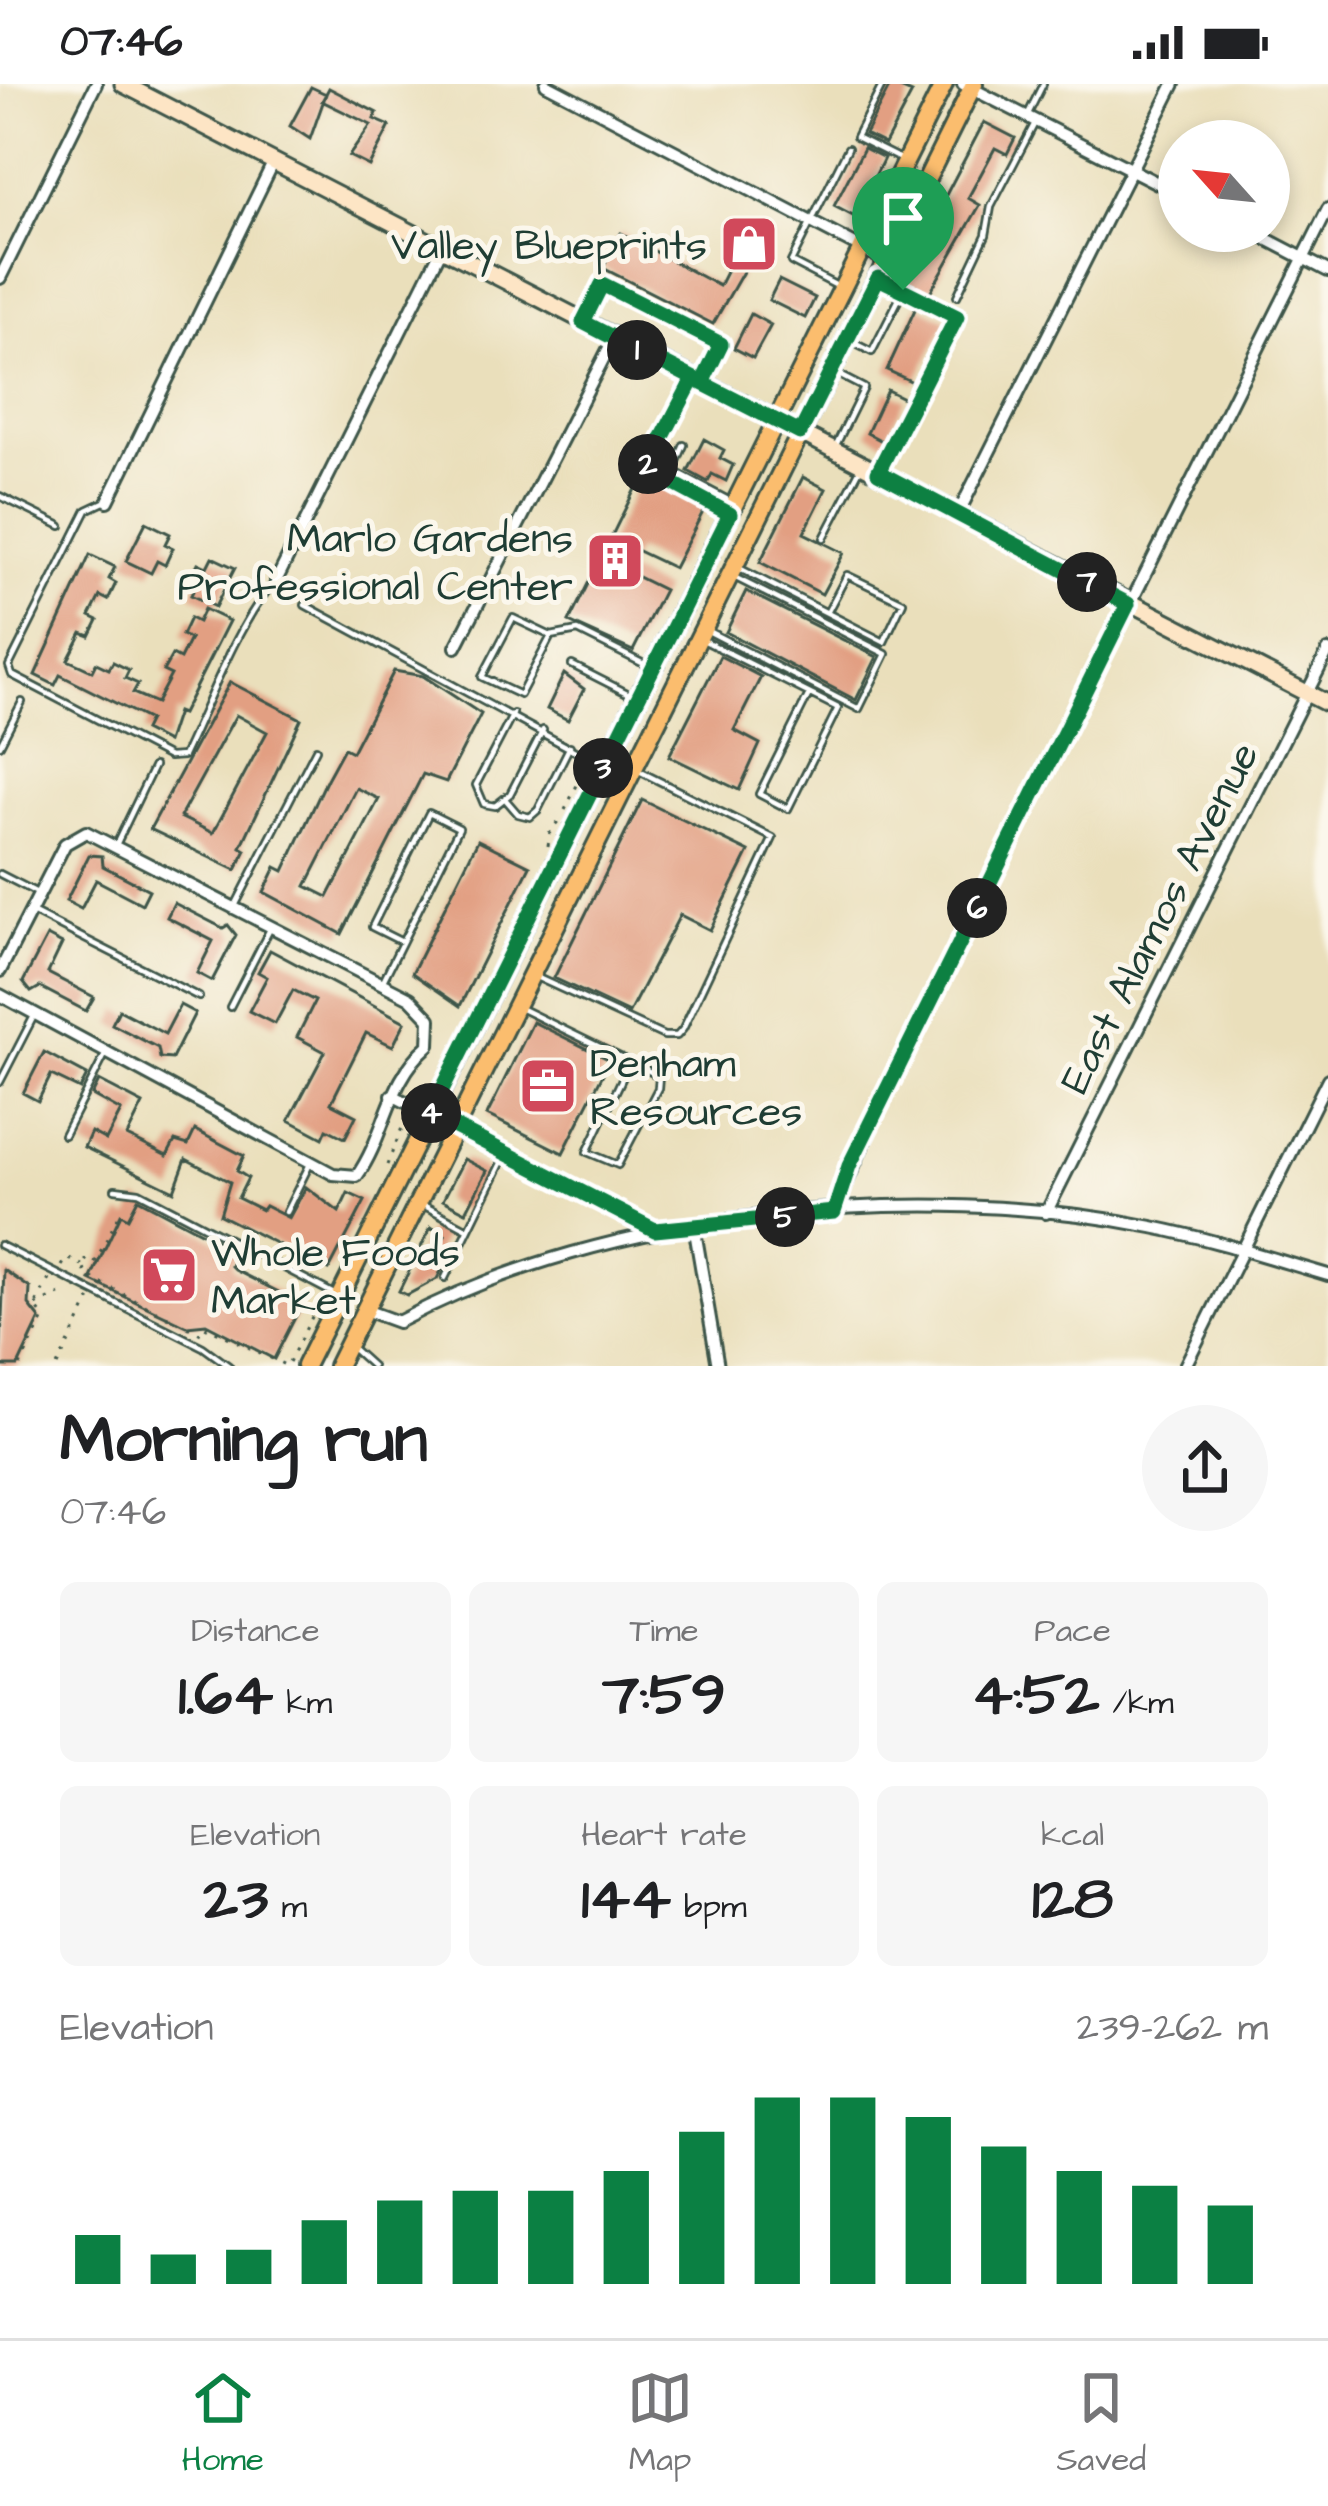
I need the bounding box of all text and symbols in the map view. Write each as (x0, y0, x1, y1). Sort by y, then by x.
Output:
text: 07:46 (60, 11, 182, 73)
north arrow (1158, 120, 1290, 252)
map controls (1158, 120, 1290, 252)
pin (852, 167, 954, 290)
icon: arrive (870, 185, 936, 251)
shop icon: Valley Blueprints (718, 213, 780, 275)
place label: Valley Blueprints (391, 218, 707, 277)
pin: 1 (607, 320, 667, 380)
text: 1 (635, 327, 639, 373)
pin: 2 (618, 434, 678, 494)
text: 2 (639, 441, 657, 487)
place label: Marlo Gardens Professional Center (177, 511, 573, 617)
building icon: Marlo Gardens Professional Center (584, 530, 646, 592)
pin: 7 (1057, 552, 1117, 612)
text: 7 (1077, 559, 1097, 605)
street label: East Alamos Avenue (1047, 733, 1274, 1104)
pin: 3 (573, 738, 633, 798)
text: 3 (595, 745, 611, 791)
pin: 6 (947, 878, 1007, 938)
text: 6 (967, 885, 987, 931)
place label: Denham Resources (590, 1036, 802, 1142)
office icon: Denham Resources (517, 1055, 579, 1117)
pin: 4 (401, 1083, 461, 1143)
text: 4 (420, 1090, 442, 1136)
pin: 5 (755, 1187, 815, 1247)
text: 5 (773, 1194, 797, 1240)
place label: Whole Foods Market (211, 1225, 460, 1331)
supermarket icon: Whole Foods Market (138, 1244, 200, 1306)
text: Morning run (60, 1395, 428, 1487)
button: share (1142, 1405, 1268, 1531)
text: 07:46 (60, 1486, 166, 1540)
text: Distance (191, 1608, 319, 1654)
text: Time (629, 1608, 699, 1654)
text: Pace (1034, 1608, 1111, 1654)
text: 1.64 (178, 1654, 273, 1737)
text: 7:59 (602, 1654, 726, 1737)
text: 4:52 (972, 1654, 1099, 1737)
text: km (273, 1680, 332, 1726)
text: /km (1099, 1680, 1174, 1726)
text: Elevation (190, 1812, 320, 1858)
text: Heart rate (581, 1812, 747, 1858)
text: kcal (1041, 1812, 1104, 1858)
text: 23 (203, 1858, 268, 1941)
text: 144 (581, 1858, 671, 1941)
text: 128 (1032, 1858, 1113, 1941)
text: m (268, 1884, 307, 1930)
text: bpm (671, 1884, 747, 1930)
text: Elevation (60, 2002, 214, 2056)
text: 239–262 m (1076, 2002, 1268, 2056)
tab: Home (182, 2365, 264, 2483)
tab: Map (627, 2365, 693, 2483)
tab: Saved (1056, 2365, 1146, 2483)

